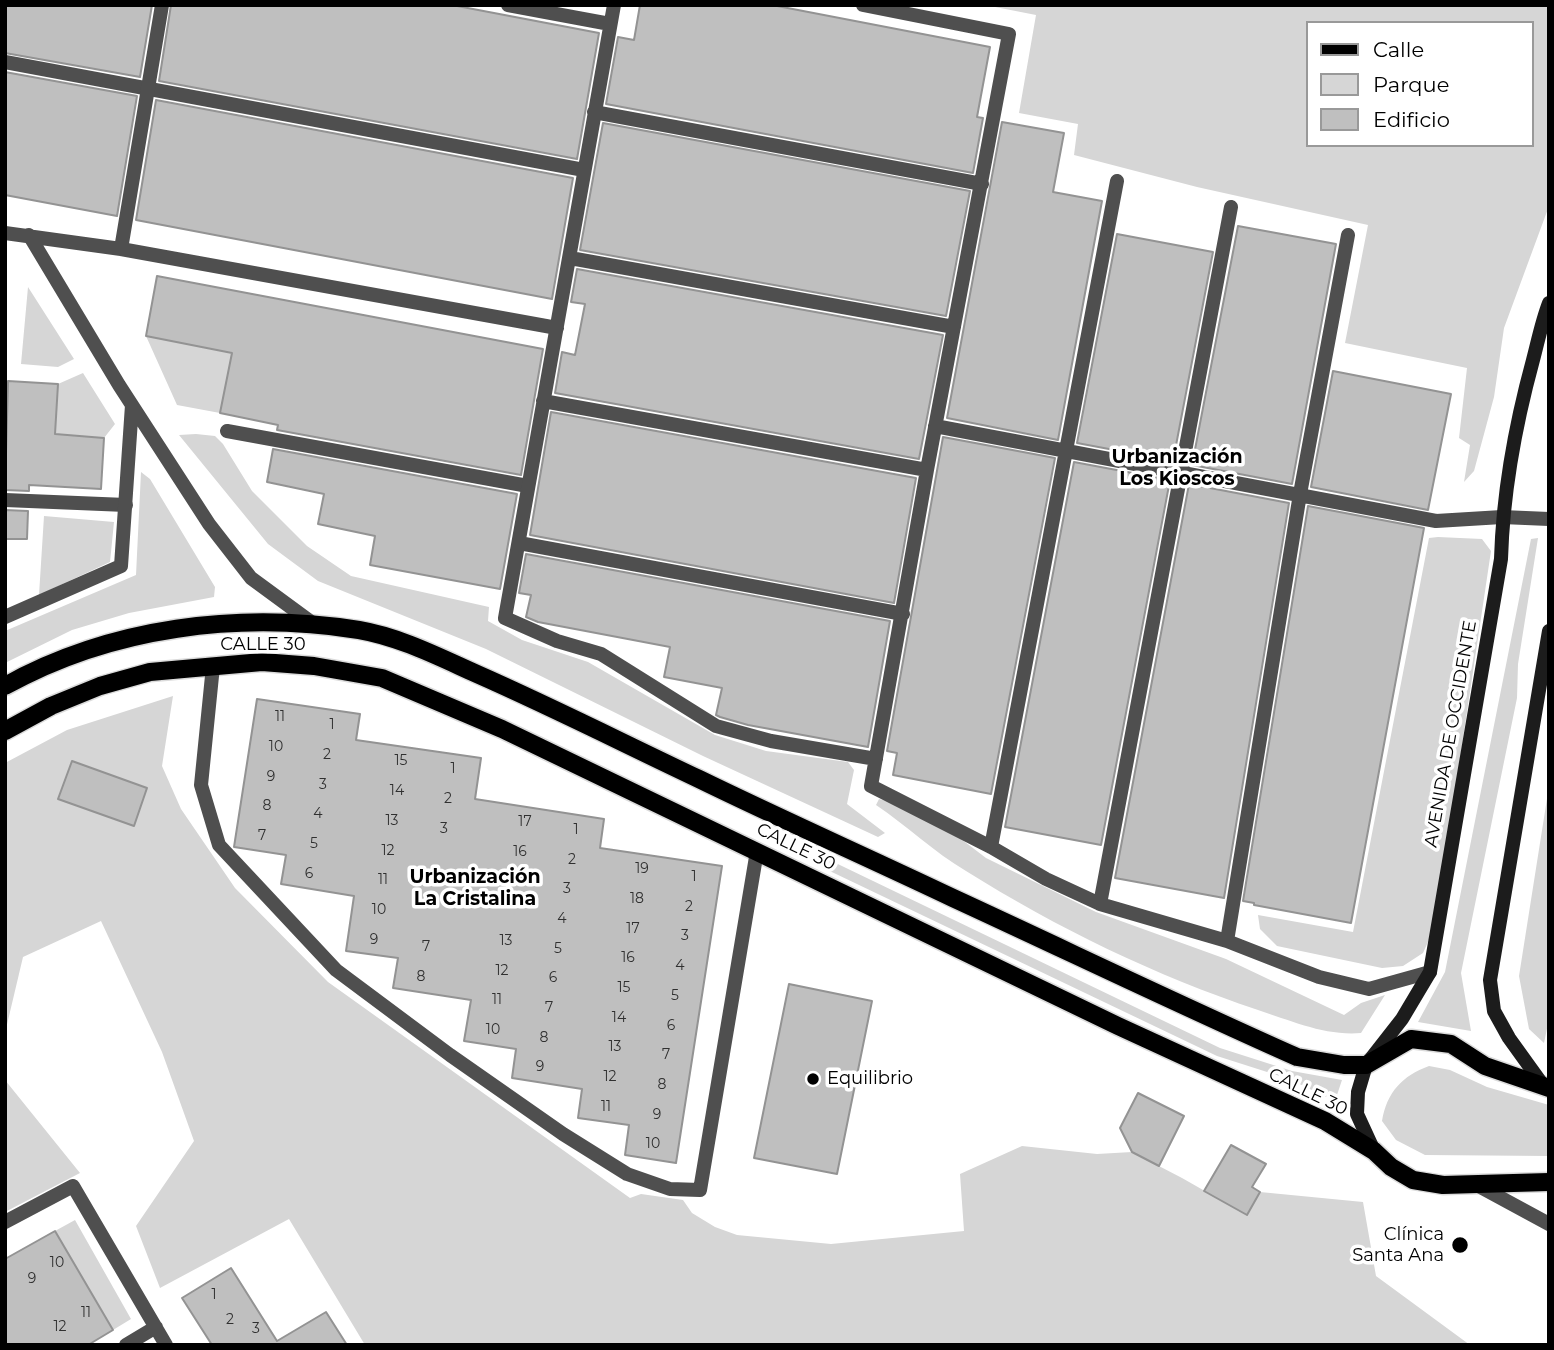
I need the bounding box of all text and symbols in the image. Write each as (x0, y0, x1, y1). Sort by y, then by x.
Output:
legend (1306, 21, 1533, 147)
text: Calle (1373, 37, 1424, 62)
text: Parque (1373, 72, 1449, 97)
text: Edificio (1373, 107, 1450, 132)
district label: Urbanización Los Kioscos (1111, 446, 1243, 490)
street label: AVENIDA DE OCCIDENTE (1420, 619, 1482, 849)
street label: CALLE 30 (220, 634, 306, 656)
house number: 11 (275, 709, 285, 725)
house number: 1 (329, 717, 335, 733)
house number: 10 (269, 739, 283, 755)
house number: 2 (323, 747, 331, 763)
house number: 15 (395, 753, 407, 769)
house number: 1 (450, 761, 456, 777)
house number: 9 (267, 769, 275, 785)
house number: 3 (319, 777, 327, 793)
house number: 14 (390, 783, 404, 799)
house number: 2 (444, 791, 452, 807)
house number: 8 (263, 798, 271, 814)
house number: 4 (313, 806, 323, 822)
house number: 13 (386, 813, 398, 829)
house number: 17 (518, 814, 532, 830)
street label: CALLE 30 (753, 819, 839, 875)
house number: 3 (440, 821, 448, 837)
house number: 1 (573, 822, 579, 838)
house number: 7 (258, 828, 266, 844)
house number: 5 (310, 836, 318, 852)
house number: 12 (381, 843, 395, 859)
house number: 16 (513, 844, 527, 860)
house number: 2 (568, 852, 576, 868)
house number: 19 (635, 861, 649, 877)
house number: 6 (305, 866, 313, 882)
district label: Urbanización La Cristalina (409, 866, 541, 910)
house number: 1 (691, 869, 697, 885)
house number: 11 (378, 872, 388, 888)
house number: 3 (563, 881, 571, 897)
house number: 18 (630, 891, 644, 907)
house number: 2 (685, 899, 693, 915)
house number: 10 (372, 902, 386, 918)
house number: 4 (557, 911, 567, 927)
house number: 17 (626, 921, 640, 937)
house number: 3 (681, 928, 689, 944)
house number: 9 (370, 932, 378, 948)
house number: 13 (500, 933, 512, 949)
house number: 7 (422, 939, 430, 955)
house number: 5 (554, 941, 562, 957)
house number: 16 (621, 950, 635, 966)
house number: 4 (675, 958, 685, 974)
house number: 12 (495, 963, 509, 979)
house number: 8 (417, 969, 425, 985)
house number: 6 (549, 970, 557, 986)
house number: 15 (618, 980, 630, 996)
house number: 5 (671, 988, 679, 1004)
house number: 11 (492, 992, 502, 1008)
house number: 7 (545, 1000, 553, 1016)
house number: 14 (612, 1010, 626, 1026)
house number: 6 (667, 1018, 675, 1034)
house number: 10 (486, 1022, 500, 1038)
house number: 8 (540, 1030, 548, 1046)
house number: 13 (609, 1039, 621, 1055)
house number: 7 (662, 1047, 670, 1063)
house number: 9 (536, 1059, 544, 1075)
street label: CALLE 30 (1265, 1064, 1351, 1120)
place label: Equilibrio (827, 1068, 913, 1090)
house number: 12 (603, 1069, 617, 1085)
marker: Equilibrio (805, 1071, 821, 1087)
house number: 8 (658, 1077, 666, 1093)
house number: 11 (601, 1099, 611, 1115)
house number: 9 (653, 1107, 661, 1123)
house number: 10 (646, 1136, 660, 1152)
place label: Clínica Santa Ana (1352, 1224, 1444, 1266)
marker: Clínica Santa Ana (1450, 1235, 1470, 1255)
house number: 10 (50, 1255, 64, 1271)
house number: 9 (28, 1271, 36, 1287)
house number: 1 (211, 1287, 217, 1303)
house number: 11 (81, 1305, 91, 1321)
house number: 2 (226, 1312, 234, 1328)
house number: 12 (53, 1319, 67, 1335)
house number: 3 (252, 1321, 260, 1337)

